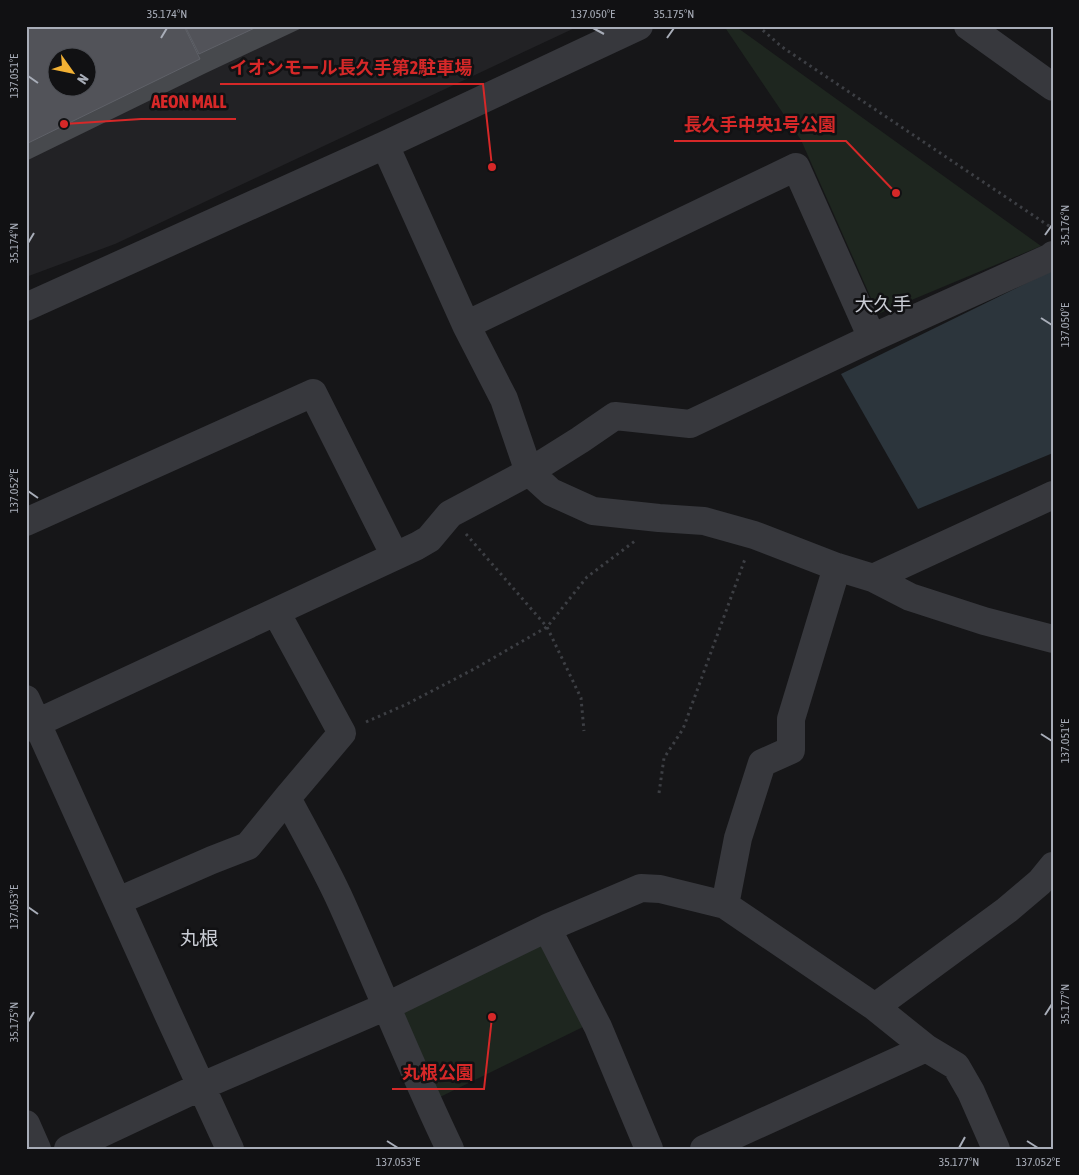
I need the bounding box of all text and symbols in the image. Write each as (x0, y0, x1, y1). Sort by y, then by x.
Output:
text: 35.174°N (147, 7, 187, 21)
text: 137.050°E (571, 7, 615, 21)
text: 35.175°N (654, 7, 694, 21)
north arrow (48, 48, 98, 98)
callout: イオンモール長久手第2駐車場 (220, 51, 483, 84)
text: 137.051°E (7, 54, 21, 98)
text: イオンモール長久手第2駐車場 (230, 57, 472, 78)
text: N (74, 71, 92, 87)
callout: AEON MALL (141, 86, 236, 119)
text: AEON MALL (151, 91, 226, 112)
callout: 長久手中央1号公園 (674, 108, 846, 141)
text: 長久手中央1号公園 (684, 114, 836, 135)
text: 35.176°N (1058, 205, 1072, 245)
text: 35.174°N (7, 223, 21, 263)
district label: 大久手 (854, 293, 912, 315)
text: 137.050°E (1058, 303, 1072, 347)
text: 137.052°E (7, 469, 21, 513)
text: 137.051°E (1058, 719, 1072, 763)
text: 137.053°E (7, 885, 21, 929)
district label: 丸根 (180, 927, 218, 949)
text: 35.177°N (1058, 984, 1072, 1024)
text: 35.175°N (7, 1002, 21, 1042)
callout: 丸根公園 (392, 1056, 484, 1089)
text: 丸根公園 (402, 1062, 474, 1083)
text: 137.053°E (376, 1155, 420, 1169)
text: 35.177°N (939, 1155, 979, 1169)
text: 137.052°E (1016, 1155, 1060, 1169)

